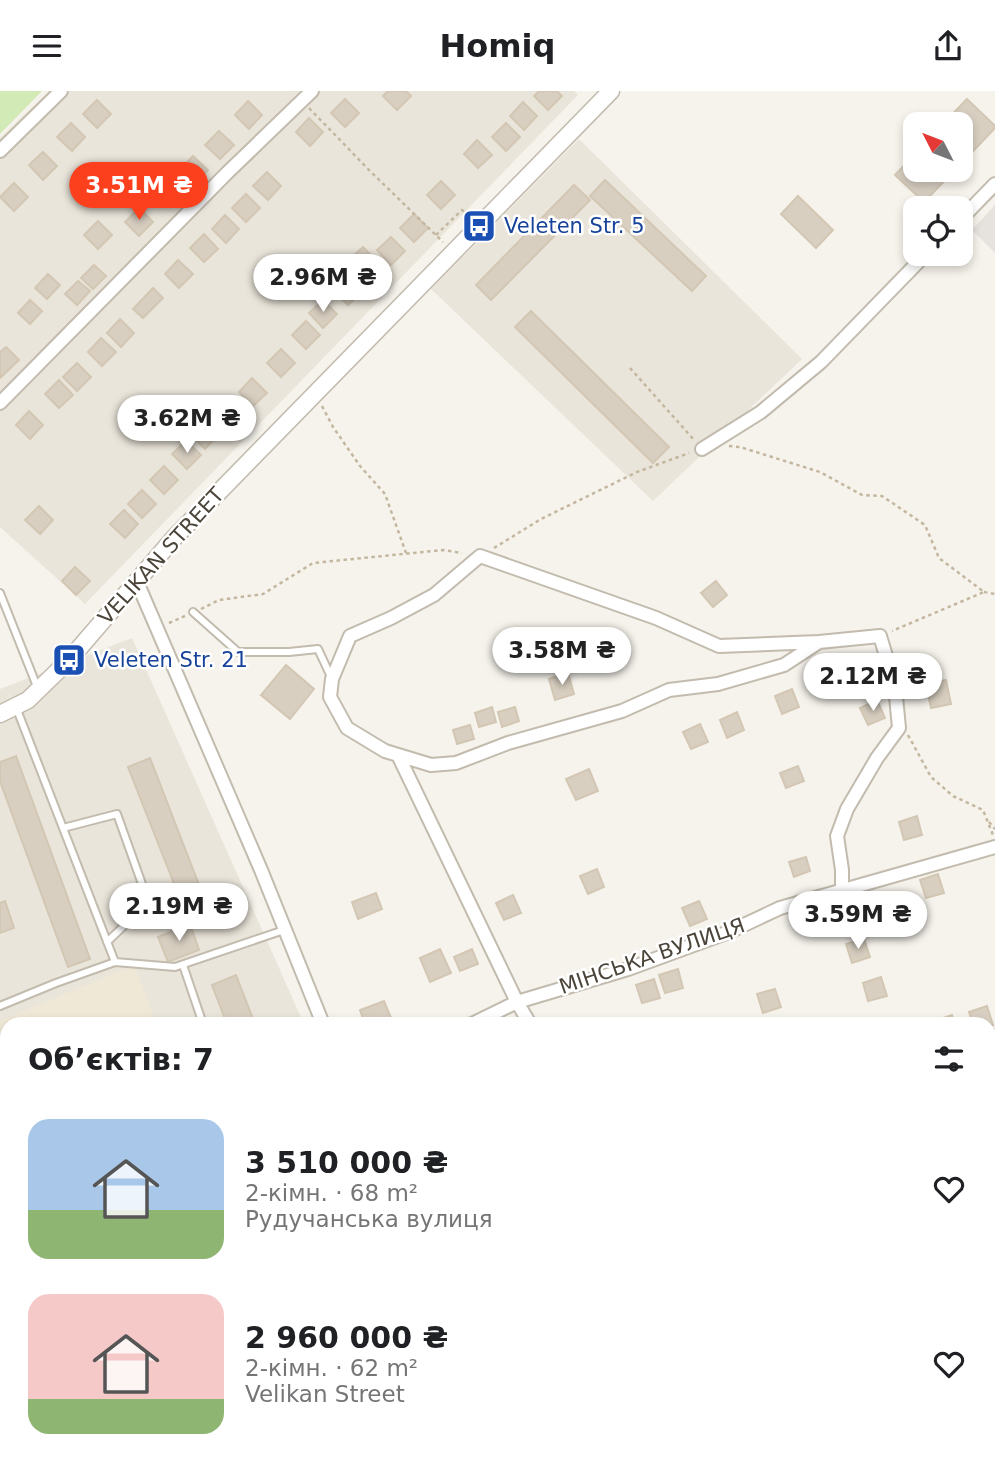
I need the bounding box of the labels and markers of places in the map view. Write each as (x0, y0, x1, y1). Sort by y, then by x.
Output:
pin: 3.51M ₴ (74, 163, 204, 222)
bus stop icon: Veleten Str. 5 (460, 207, 498, 245)
place label: Veleten Str. 5 (504, 214, 645, 238)
pin: 2.96M ₴ (258, 255, 388, 314)
pin: 3.62M ₴ (122, 395, 252, 455)
pin: 3.58M ₴ (497, 627, 627, 687)
bus stop icon: Veleten Str. 21 (50, 641, 88, 679)
place label: Veleten Str. 21 (94, 648, 248, 672)
pin: 2.12M ₴ (808, 653, 938, 713)
pin: 2.19M ₴ (114, 883, 244, 943)
pin: 3.59M ₴ (793, 891, 923, 951)

